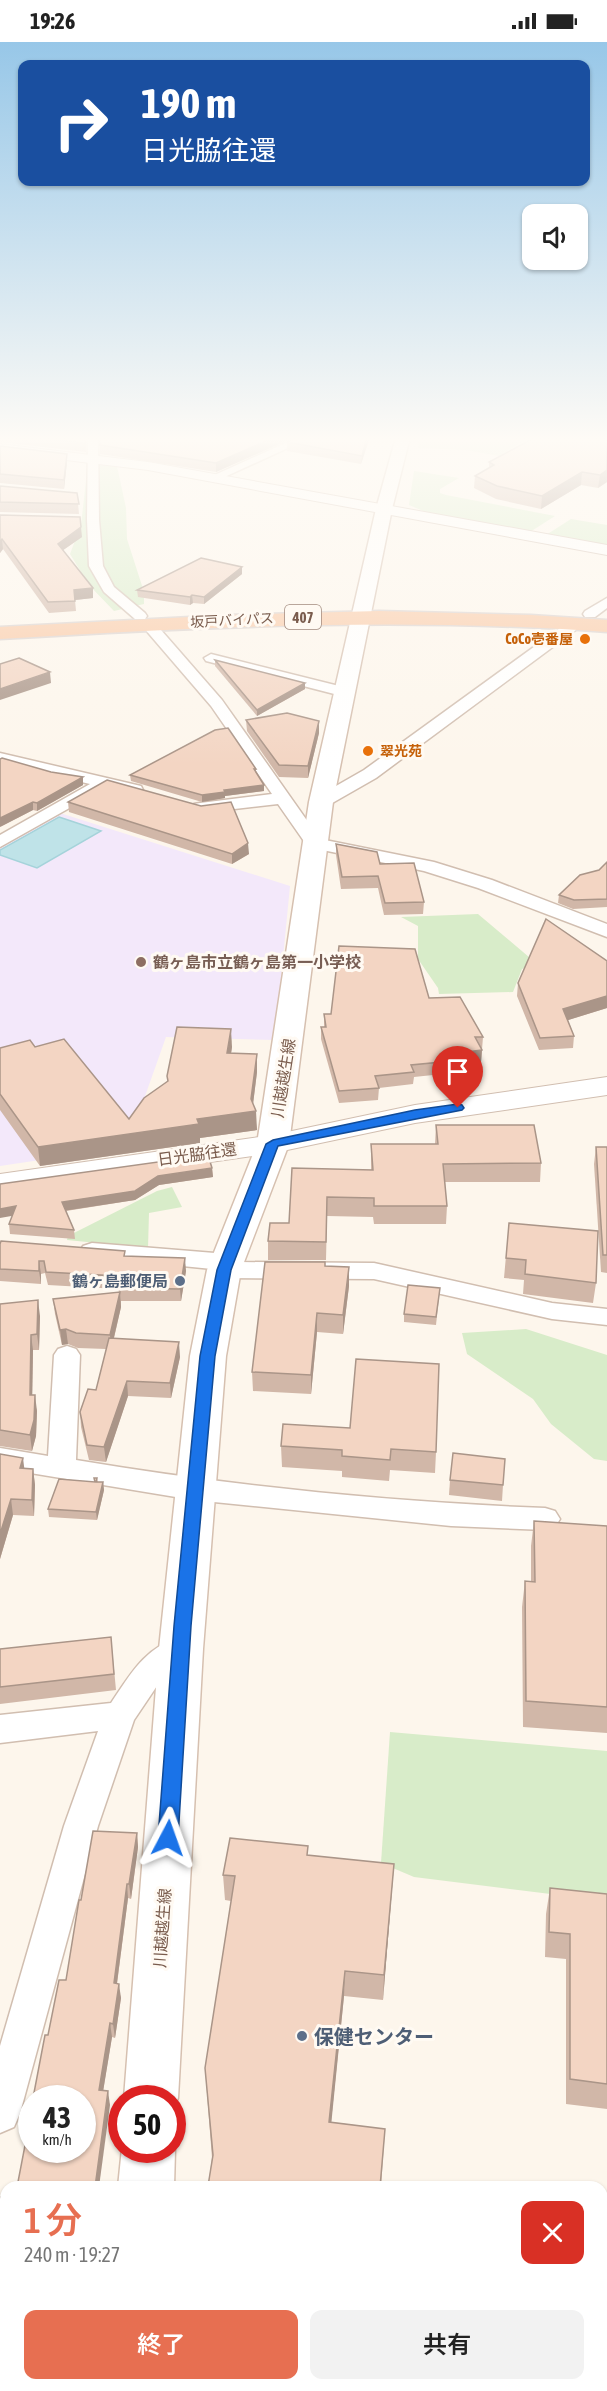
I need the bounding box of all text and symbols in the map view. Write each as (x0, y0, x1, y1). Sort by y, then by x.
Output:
text: 19:26 (30, 8, 75, 34)
text: 190 m (141, 79, 236, 127)
icon: right (42, 84, 120, 162)
text: 日光脇往還 (141, 135, 276, 166)
map controls (522, 204, 588, 270)
button: sound (522, 204, 588, 270)
road number: 407 (285, 605, 321, 629)
street label: 坂戸バイパス (190, 610, 274, 630)
place label: CoCo壱番屋 (505, 631, 573, 647)
marker: CoCo壱番屋 (578, 632, 592, 646)
place label: 翠光苑 (380, 743, 422, 759)
marker: 翠光苑 (361, 744, 375, 758)
place label: 鶴ヶ島市立鶴ヶ島第一小学校 (153, 953, 361, 971)
marker: 鶴ヶ島市立鶴ヶ島第一小学校 (134, 955, 148, 969)
street label: 川越越生線 (268, 1037, 298, 1119)
pin (432, 1046, 483, 1108)
icon: arrive (441, 1055, 474, 1088)
street label: 日光脇往還 (156, 1140, 238, 1168)
place label: 鶴ヶ島郵便局 (72, 1272, 168, 1290)
marker: 鶴ヶ島郵便局 (173, 1274, 187, 1288)
position arrow (136, 1806, 200, 1870)
street label: 川越越生線 (150, 1887, 174, 1969)
place label: 保健センター (314, 2025, 434, 2048)
marker: 保健センター (295, 2029, 309, 2043)
speed limit sign: 50 (108, 2085, 186, 2163)
text: 43 (43, 2100, 71, 2134)
text: km/h (42, 2131, 72, 2148)
text: 1 分 (24, 2199, 82, 2241)
button: close (521, 2201, 584, 2264)
text: 240 m · 19:27 (24, 2243, 120, 2266)
button: 終了 (24, 2310, 298, 2379)
button: 共有 (310, 2310, 584, 2379)

